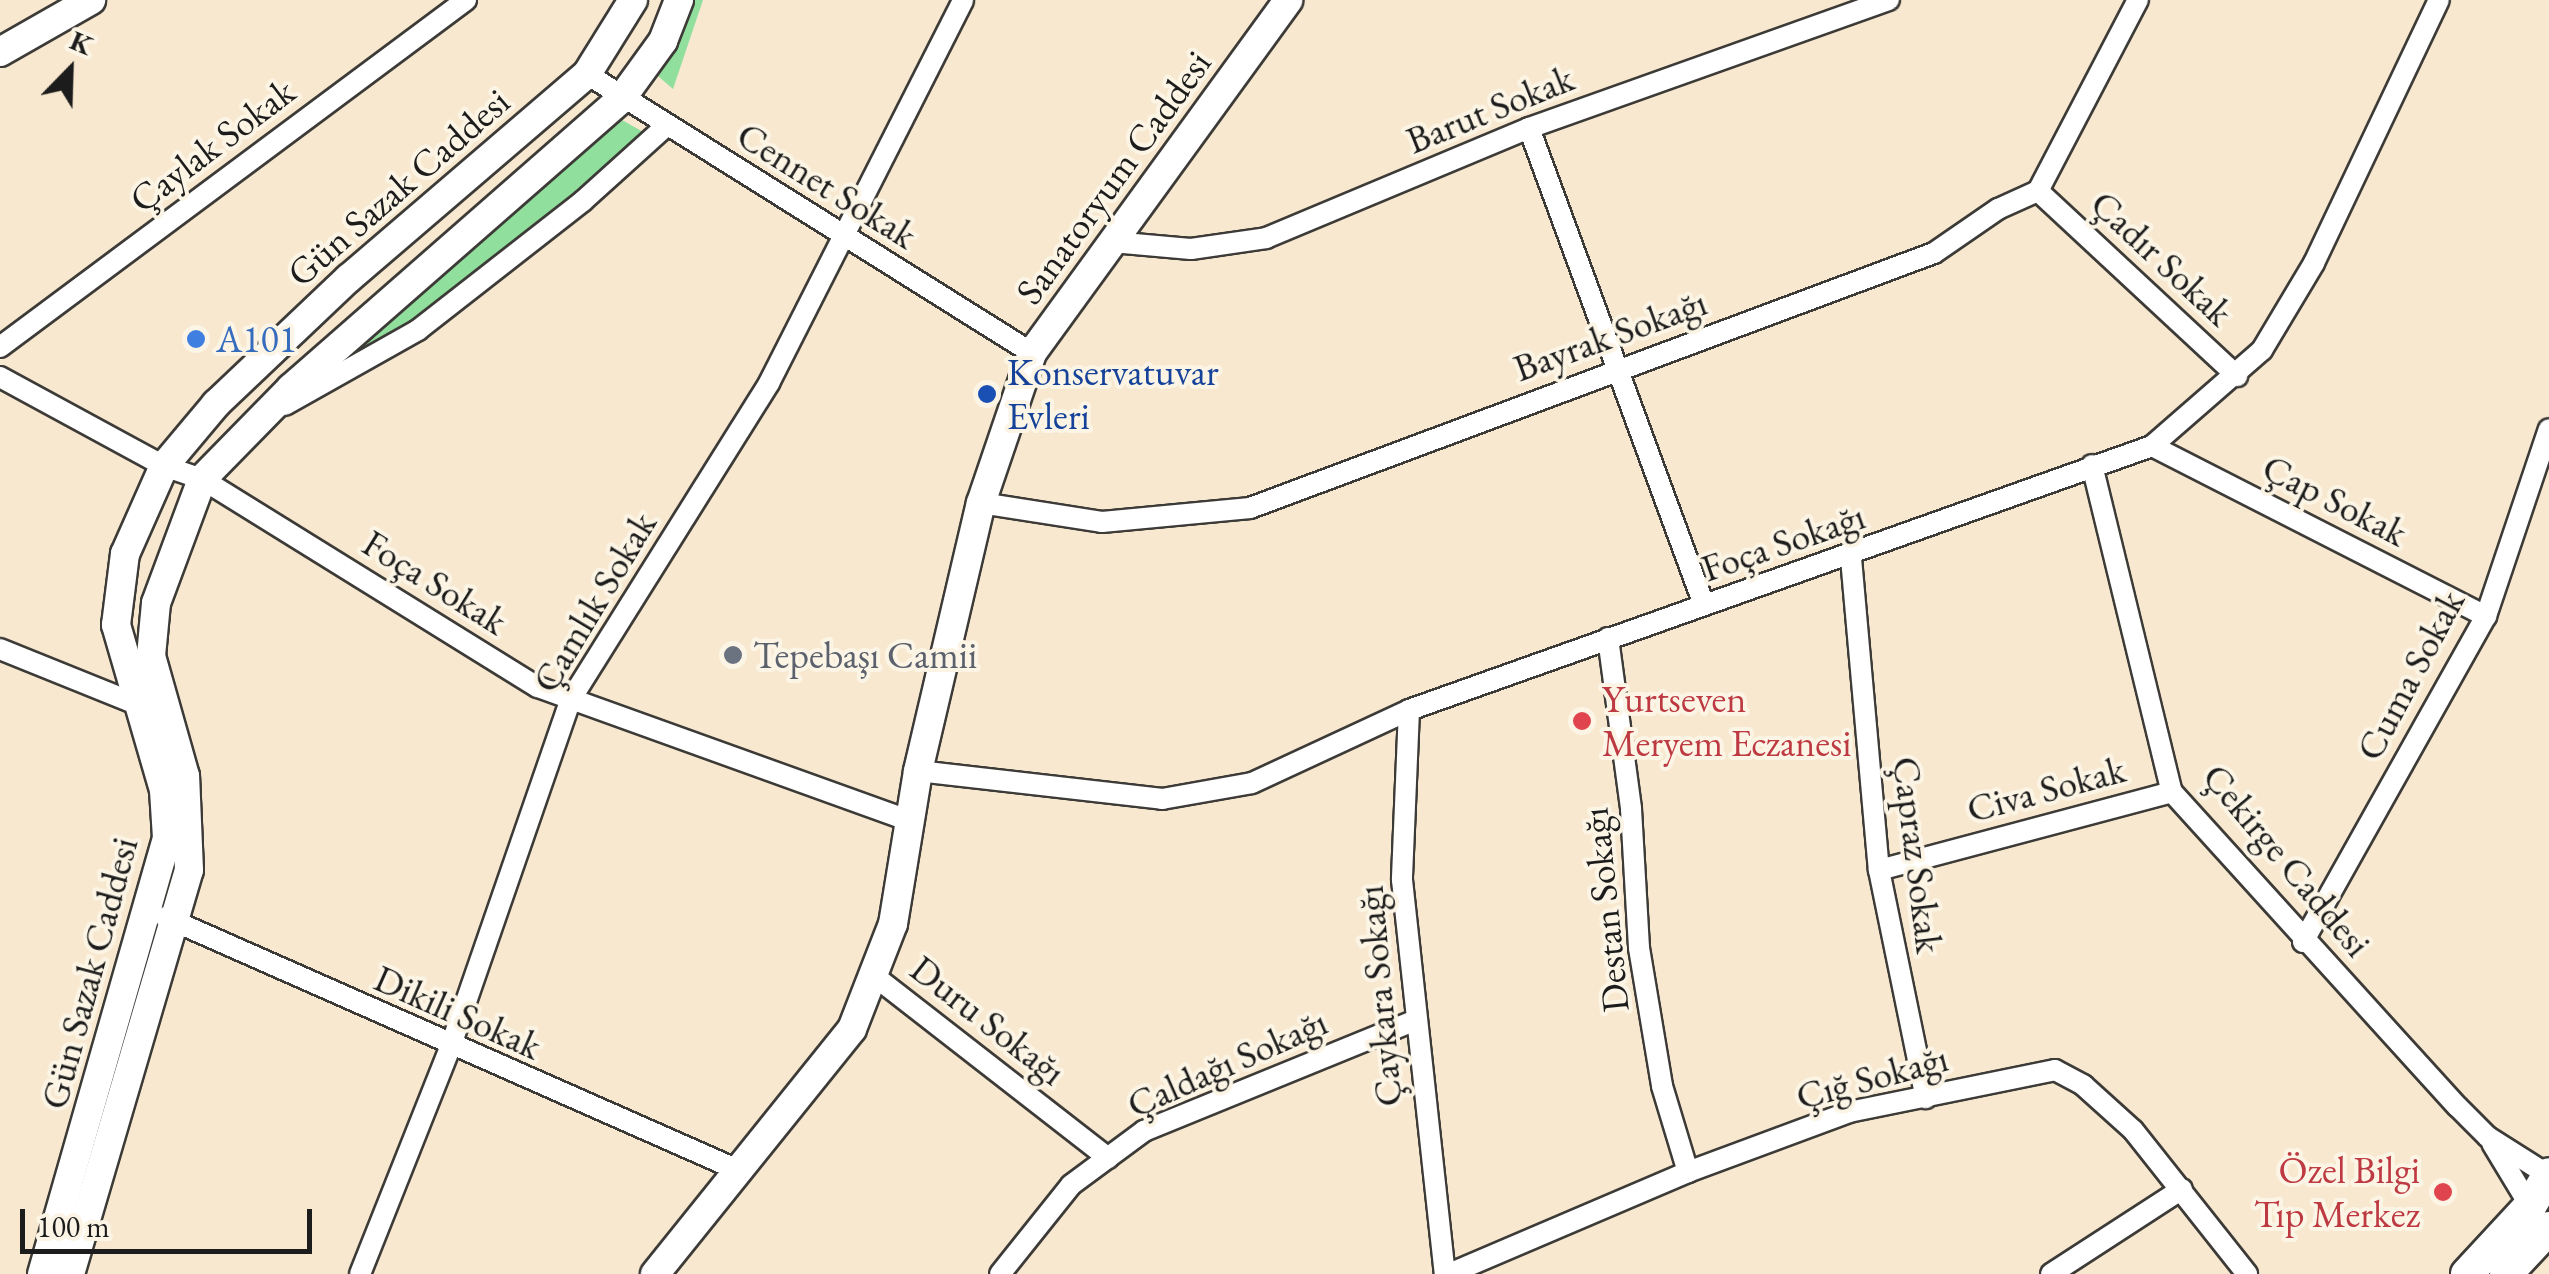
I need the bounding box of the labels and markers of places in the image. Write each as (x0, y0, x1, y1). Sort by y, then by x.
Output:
place label: A101 (216, 316, 297, 362)
marker: A101 (185, 328, 207, 350)
place label: Konservatuvar Evleri (1007, 349, 1219, 438)
marker: Konservatuvar Evleri (976, 383, 998, 405)
place label: Tepebaşı Camii (753, 632, 977, 678)
marker: Tepebaşı Camii (722, 644, 744, 666)
place label: Yurtseven Meryem Eczanesi (1602, 676, 1852, 766)
marker: Yurtseven Meryem Eczanesi (1571, 710, 1593, 732)
place label: Özel Bilgi Tıp Merkez (2254, 1147, 2420, 1236)
marker: Özel Bilgi Tıp Merkez (2430, 1179, 2456, 1205)

